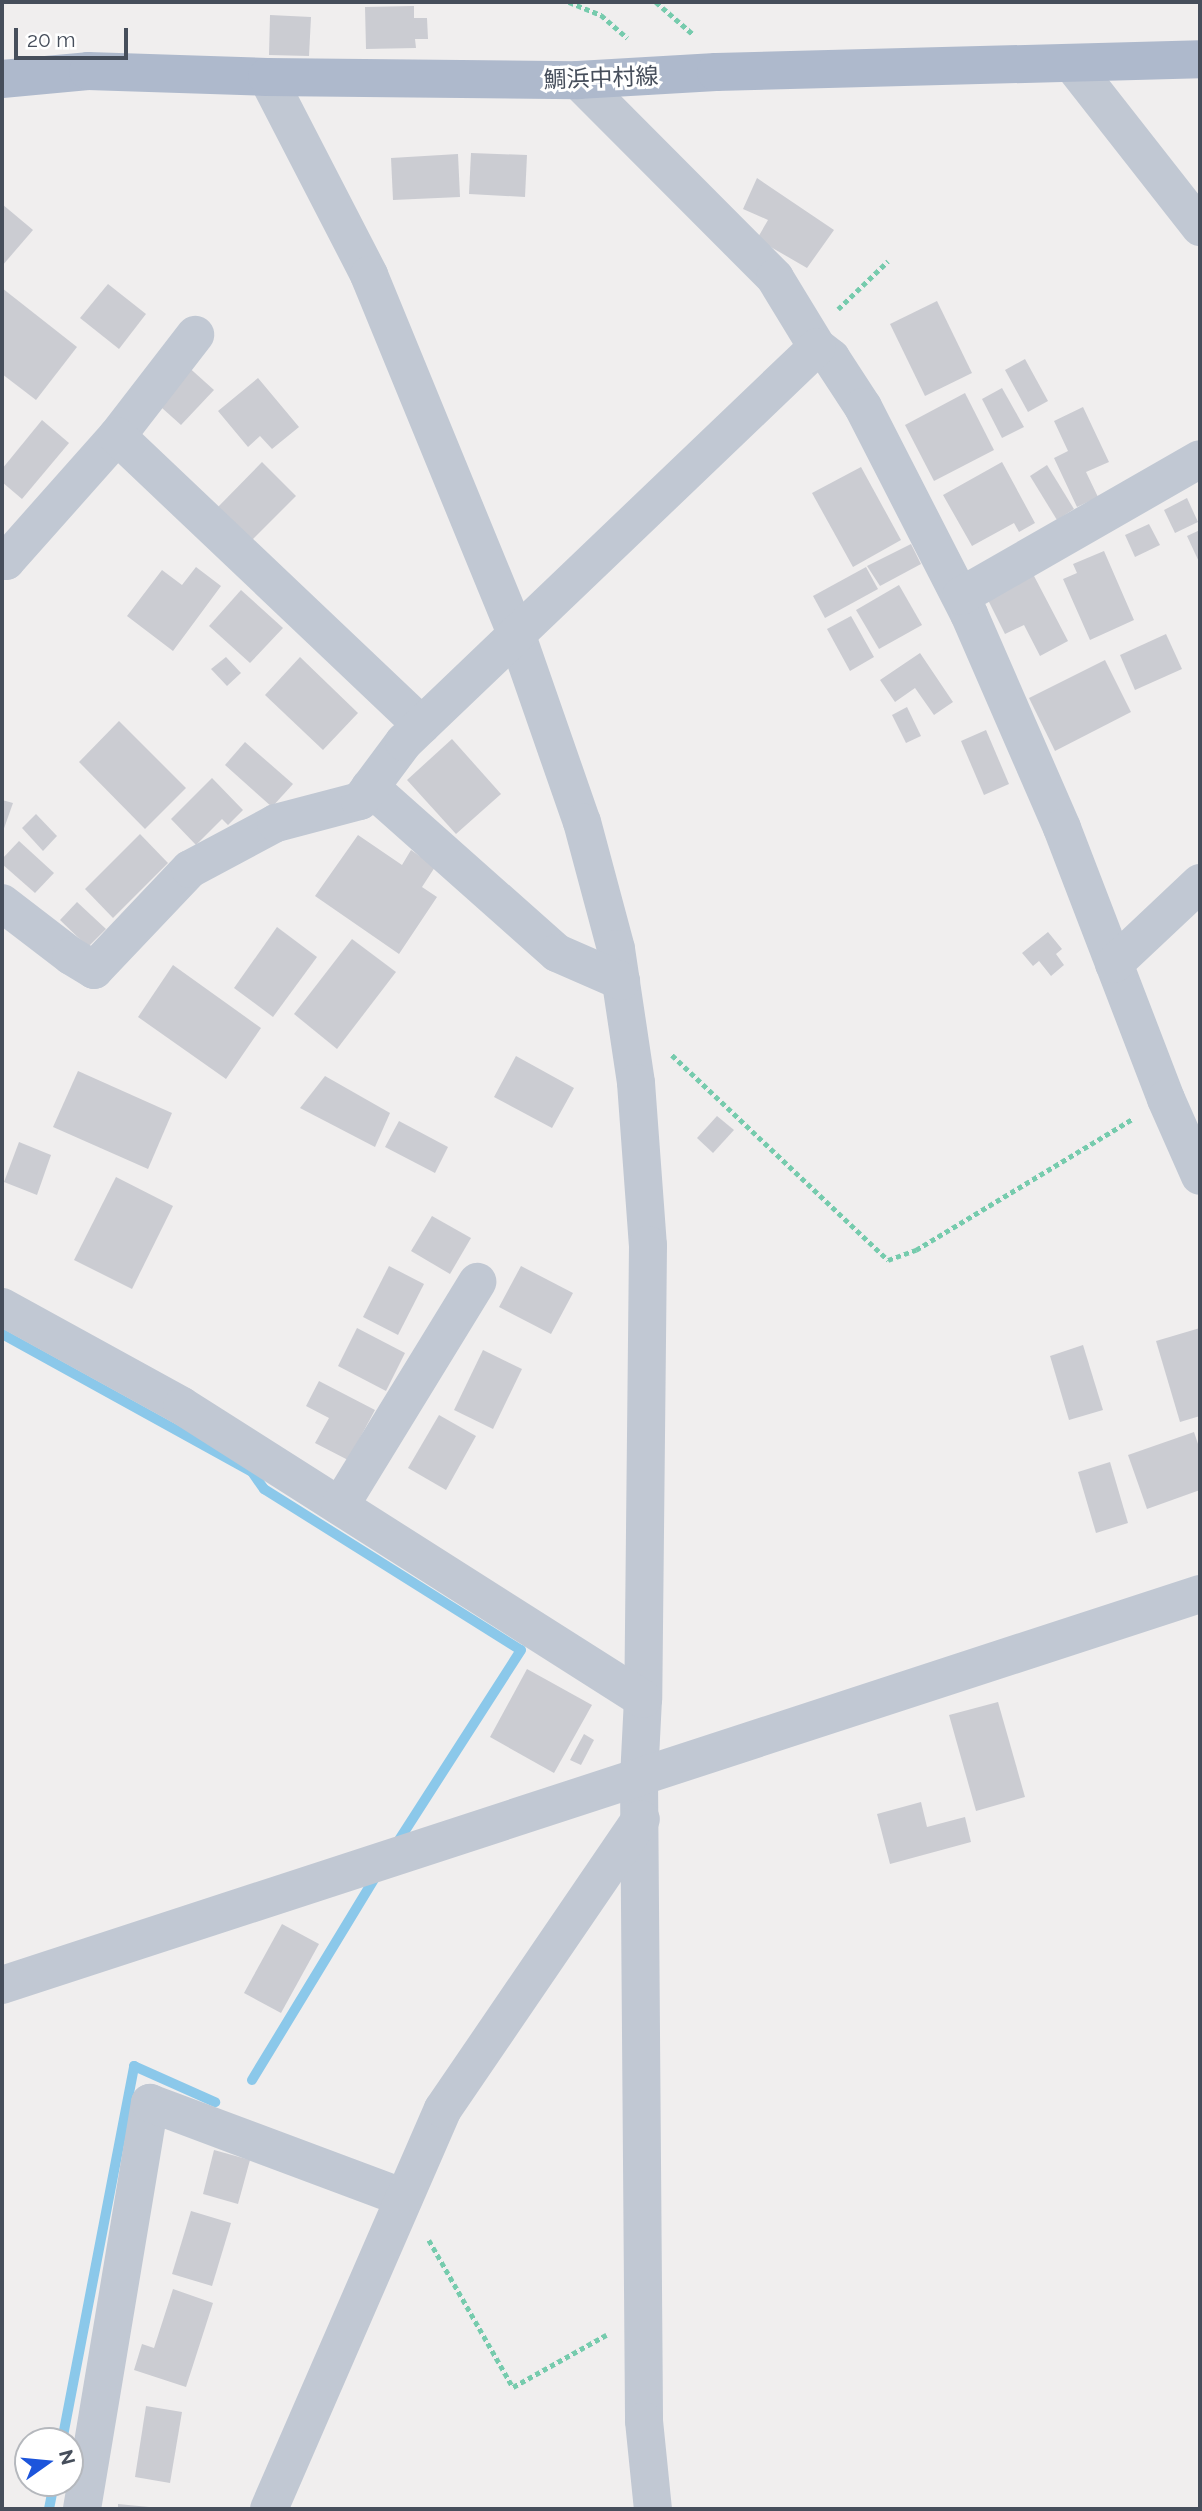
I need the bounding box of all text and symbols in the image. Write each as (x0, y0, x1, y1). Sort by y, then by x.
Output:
scale bar (18, 14, 131, 58)
text: 20 m (27, 27, 75, 52)
street label: 鯛浜中村線 (543, 62, 659, 94)
north arrow (14, 2427, 84, 2497)
text: N (55, 2447, 80, 2467)

